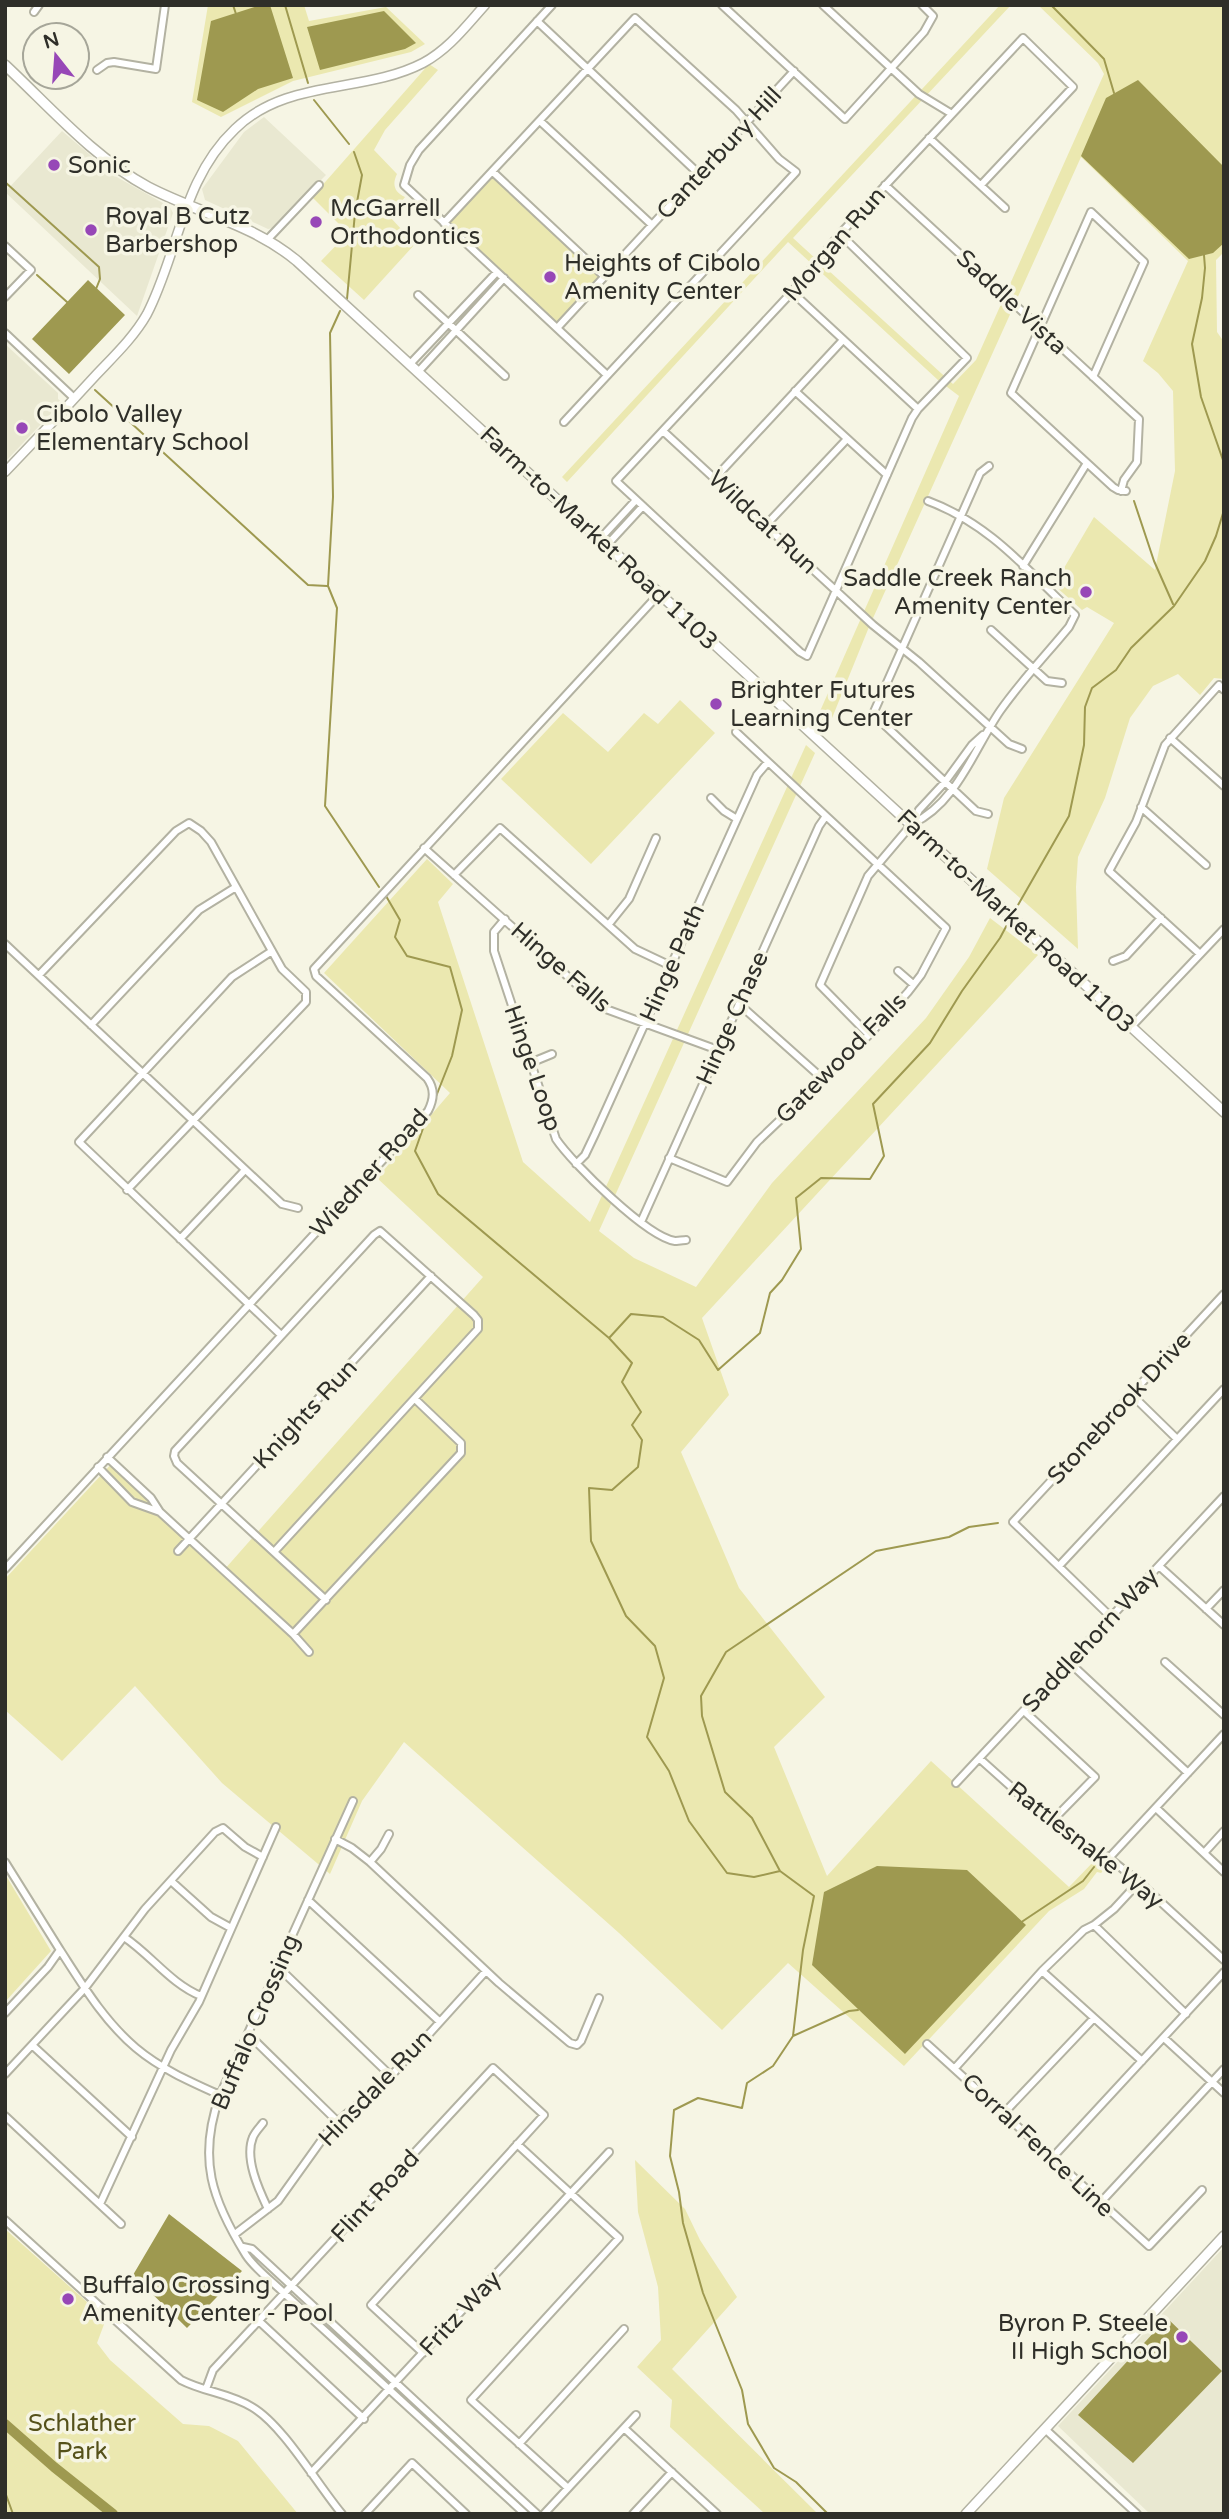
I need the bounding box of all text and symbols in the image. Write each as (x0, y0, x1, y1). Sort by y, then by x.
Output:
north arrow (21, 21, 91, 91)
text: N (41, 28, 62, 53)
street label: Canterbury Hill (651, 81, 788, 225)
place label: Sonic (68, 151, 131, 180)
marker: Sonic (46, 157, 62, 173)
street label: Morgan Run (777, 181, 892, 307)
place label: McGarrell Orthodontics (330, 194, 480, 251)
place label: Royal B Cutz Barbershop (105, 202, 250, 259)
marker: McGarrell Orthodontics (308, 214, 324, 230)
marker: Royal B Cutz Barbershop (83, 222, 99, 238)
street label: Saddle Vista (950, 244, 1073, 361)
place label: Heights of Cibolo Amenity Center (564, 249, 761, 306)
marker: Heights of Cibolo Amenity Center (542, 269, 558, 285)
place label: Cibolo Valley Elementary School (36, 400, 249, 457)
marker: Cibolo Valley Elementary School (14, 420, 30, 436)
street label: Farm-to-Market Road 1103 (474, 420, 724, 656)
street label: Wildcat Run (702, 464, 823, 580)
place label: Saddle Creek Ranch Amenity Center (843, 564, 1073, 621)
marker: Saddle Creek Ranch Amenity Center (1078, 584, 1094, 600)
place label: Brighter Futures Learning Center (730, 676, 915, 733)
marker: Brighter Futures Learning Center (708, 696, 724, 712)
street label: Farm-to-Market Road 1103 (891, 803, 1141, 1039)
street label: Hinge Path (634, 900, 711, 1027)
street label: Hinge Falls (505, 916, 617, 1019)
street label: Hinge Chase (690, 947, 775, 1090)
street label: Gatewood Falls (770, 987, 913, 1130)
street label: Hinge Loop (497, 1001, 568, 1135)
street label: Wiedner Road (304, 1103, 435, 1243)
street label: Stonebrook Drive (1041, 1326, 1197, 1491)
street label: Knights Run (247, 1353, 364, 1475)
street label: Saddlehorn Way (1016, 1562, 1165, 1719)
street label: Rattlesnake Way (1002, 1775, 1170, 1915)
street label: Buffalo Crossing (205, 1930, 306, 2115)
street label: Hinsdale Run (313, 2024, 438, 2153)
street label: Corral Fence Line (956, 2067, 1120, 2223)
street label: Flint Road (325, 2144, 426, 2249)
street label: Fritz Way (414, 2265, 507, 2362)
place label: Buffalo Crossing Amenity Center - Pool (82, 2271, 333, 2328)
marker: Buffalo Crossing Amenity Center - Pool (60, 2291, 76, 2307)
place label: Byron P. Steele II High School (998, 2309, 1168, 2366)
marker: Byron P. Steele II High School (1174, 2329, 1190, 2345)
park label: Schlather Park (28, 2409, 137, 2466)

